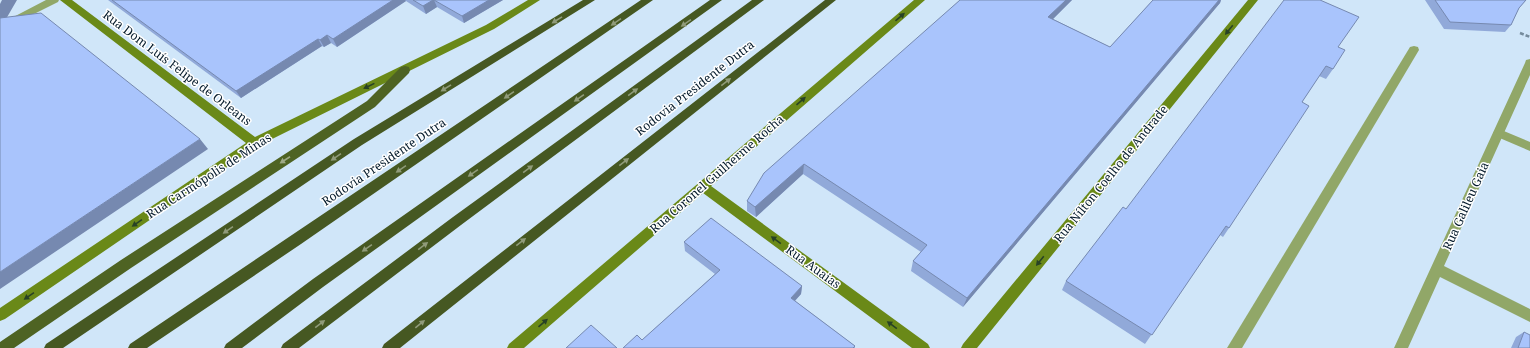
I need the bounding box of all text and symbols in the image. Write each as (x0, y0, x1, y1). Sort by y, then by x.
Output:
street label: Rua Dom Luís Felipe de Orleans (100, 6, 255, 129)
one-way arrow (895, 12, 905, 21)
one-way arrow (551, 17, 563, 24)
one-way arrow (611, 18, 621, 26)
one-way arrow (680, 18, 691, 27)
one-way arrow (1224, 25, 1233, 36)
street label: Rodovia Presidente Dutra (632, 36, 758, 139)
one-way arrow (721, 78, 732, 86)
one-way arrow (364, 83, 375, 89)
one-way arrow (440, 85, 452, 92)
one-way arrow (627, 88, 638, 96)
one-way arrow (504, 91, 514, 99)
one-way arrow (574, 94, 585, 102)
one-way arrow (796, 97, 807, 106)
street label: Rua Nílton Coelho de Andrade (1050, 101, 1172, 246)
street label: Rua Coronel Guilherme Rocha (646, 110, 788, 237)
street label: Rodovia Presidente Dutra (318, 113, 449, 210)
street label: Rua Carmópolis de Minas (143, 129, 274, 222)
one-way arrow (331, 153, 341, 161)
one-way arrow (280, 156, 290, 164)
one-way arrow (618, 158, 629, 167)
street label: Rua Galileu Gaia (1438, 159, 1493, 253)
one-way arrow (396, 165, 407, 173)
one-way arrow (522, 165, 533, 173)
one-way arrow (468, 169, 479, 177)
one-way arrow (132, 219, 142, 227)
one-way arrow (222, 226, 234, 233)
one-way arrow (770, 236, 781, 244)
one-way arrow (516, 238, 527, 247)
street label: Rua Auaias (782, 241, 844, 292)
one-way arrow (418, 242, 429, 250)
one-way arrow (362, 244, 373, 252)
one-way arrow (1035, 255, 1044, 266)
one-way arrow (23, 292, 35, 299)
one-way arrow (538, 318, 548, 327)
one-way arrow (414, 319, 425, 328)
one-way arrow (314, 320, 325, 329)
one-way arrow (887, 321, 897, 329)

